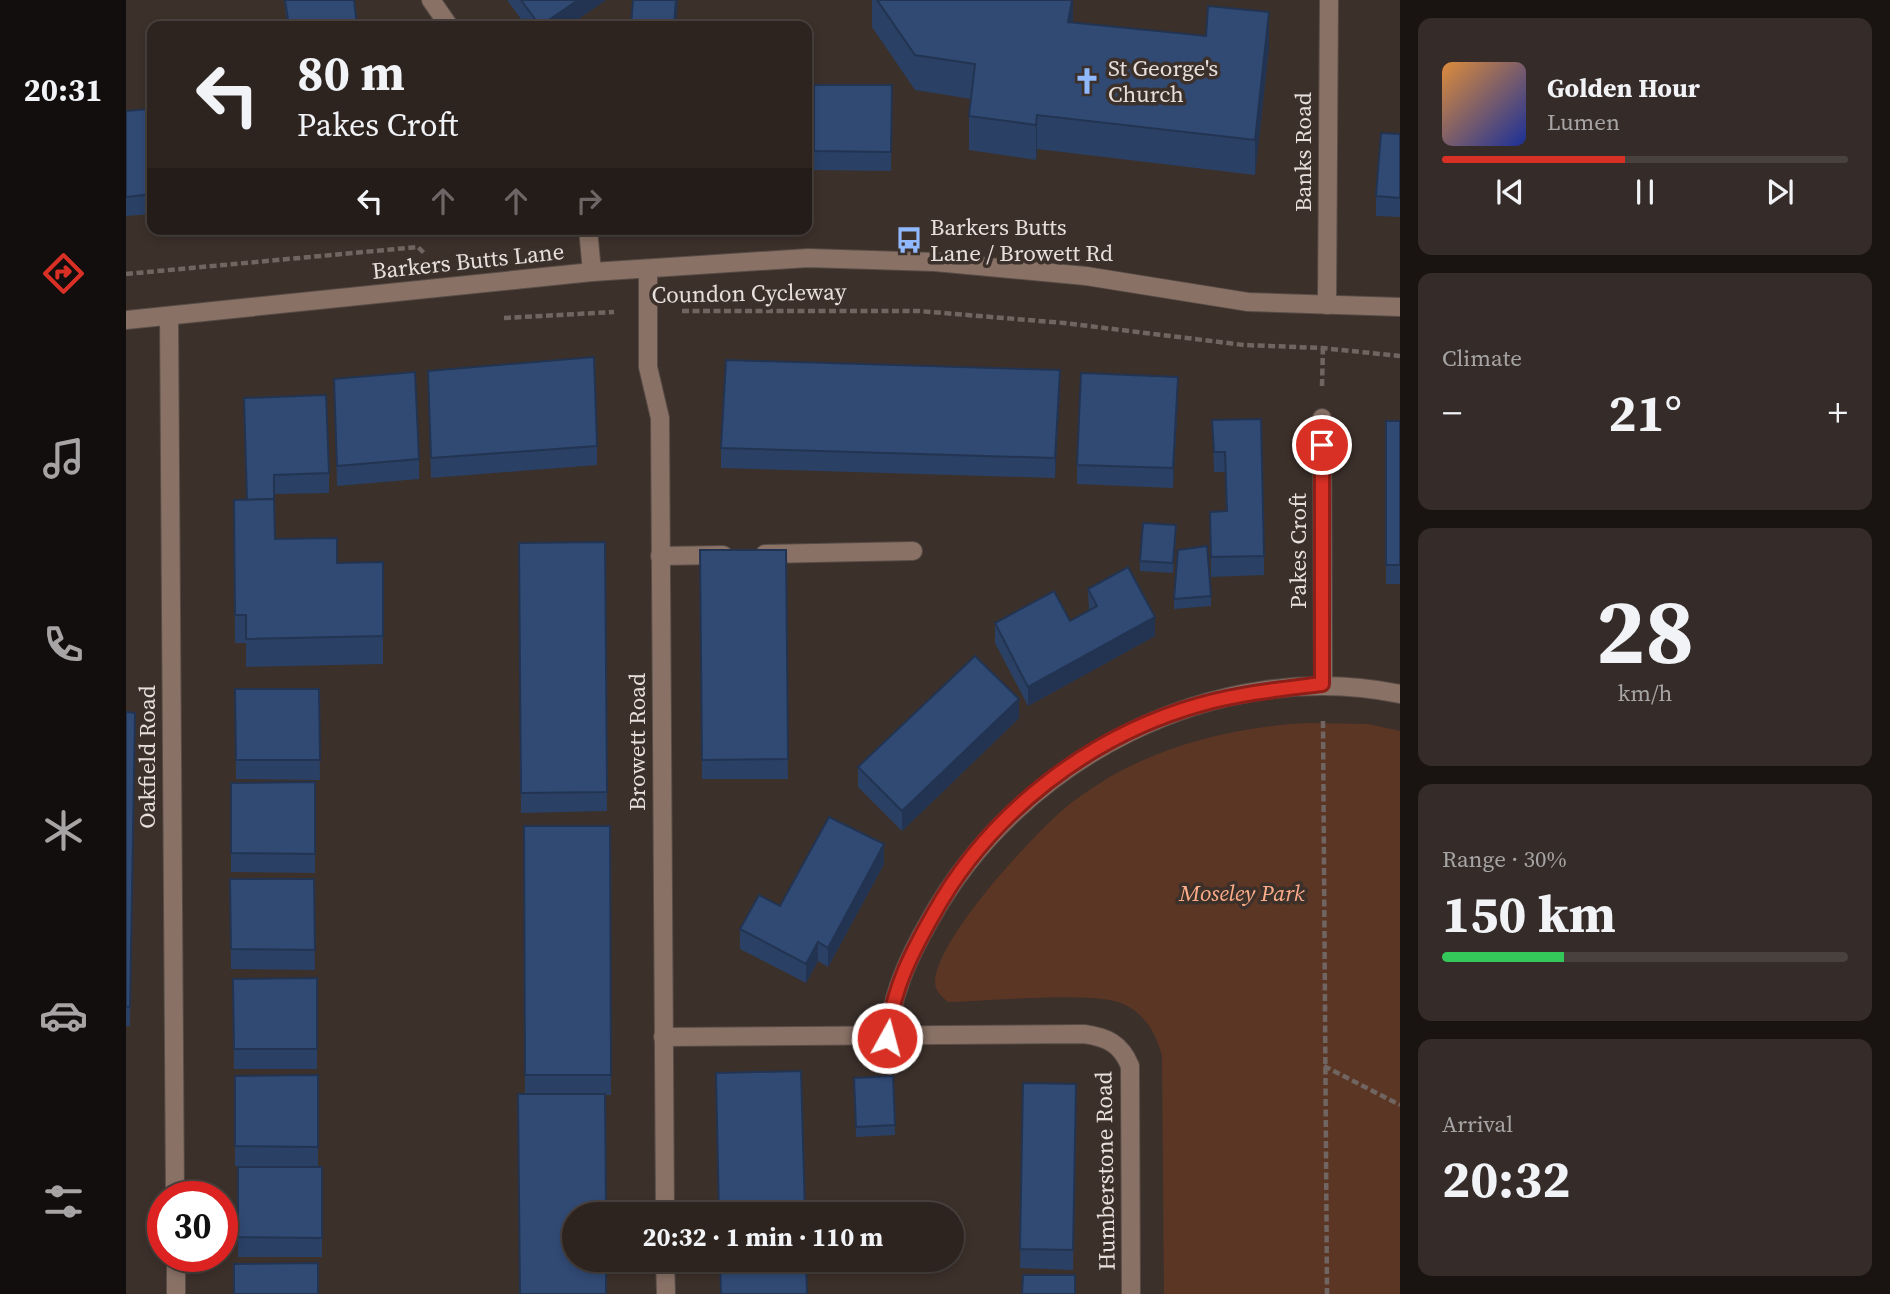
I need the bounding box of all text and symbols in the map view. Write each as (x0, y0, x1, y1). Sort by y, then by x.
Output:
text: 80 m (297, 39, 405, 106)
icon: left (182, 49, 273, 140)
place label: St George's Church (1108, 52, 1218, 110)
church icon: St George's Church (1072, 66, 1102, 96)
text: 20:31 (24, 68, 102, 112)
text: Golden Hour (1547, 70, 1700, 106)
street label: Banks Road (1287, 92, 1319, 212)
text: Pakes Croft (297, 103, 458, 147)
text: Lumen (1547, 106, 1620, 138)
icon: previous (1491, 173, 1529, 211)
icon: pause (1626, 173, 1664, 211)
icon: next (1761, 173, 1799, 211)
icon: left (351, 182, 389, 220)
icon: ahead (424, 182, 462, 220)
icon: ahead (497, 182, 535, 220)
icon: right (570, 182, 608, 220)
place label: Barkers Butts Lane / Browett Rd (930, 211, 1113, 269)
bus stop icon: Barkers Butts Lane / Browett Rd (894, 225, 924, 255)
street label: Barkers Butts Lane (370, 235, 566, 287)
icon: directions (39, 249, 88, 298)
street label: Coundon Cycleway (651, 275, 847, 311)
text: Climate (1442, 342, 1522, 374)
text: 21° (1608, 377, 1682, 448)
text: − (1442, 387, 1462, 439)
text: + (1828, 387, 1848, 439)
pin (1292, 415, 1352, 475)
icon: arrive (1303, 426, 1341, 464)
icon: music (39, 434, 88, 483)
street label: Pakes Croft (1282, 493, 1314, 609)
text: 28 (1596, 569, 1694, 693)
icon: phone (39, 620, 88, 669)
street label: Browett Road (621, 673, 653, 811)
text: km/h (1618, 677, 1672, 709)
street label: Oakfield Road (131, 685, 163, 829)
icon: climate (39, 806, 88, 855)
text: Range · 30% (1442, 843, 1567, 875)
park label: Moseley Park (1178, 877, 1305, 909)
text: 150 km (1442, 878, 1616, 949)
icon: car (39, 991, 88, 1040)
position arrow (850, 1001, 924, 1075)
street label: Humberstone Road (1087, 1071, 1123, 1271)
text: Arrival (1442, 1108, 1513, 1140)
text: 20:32 (1442, 1143, 1570, 1214)
icon: filters (39, 1177, 88, 1226)
speed limit sign: 30 (147, 1181, 238, 1272)
text: 20:32 · 1 min · 110 m (643, 1219, 883, 1255)

